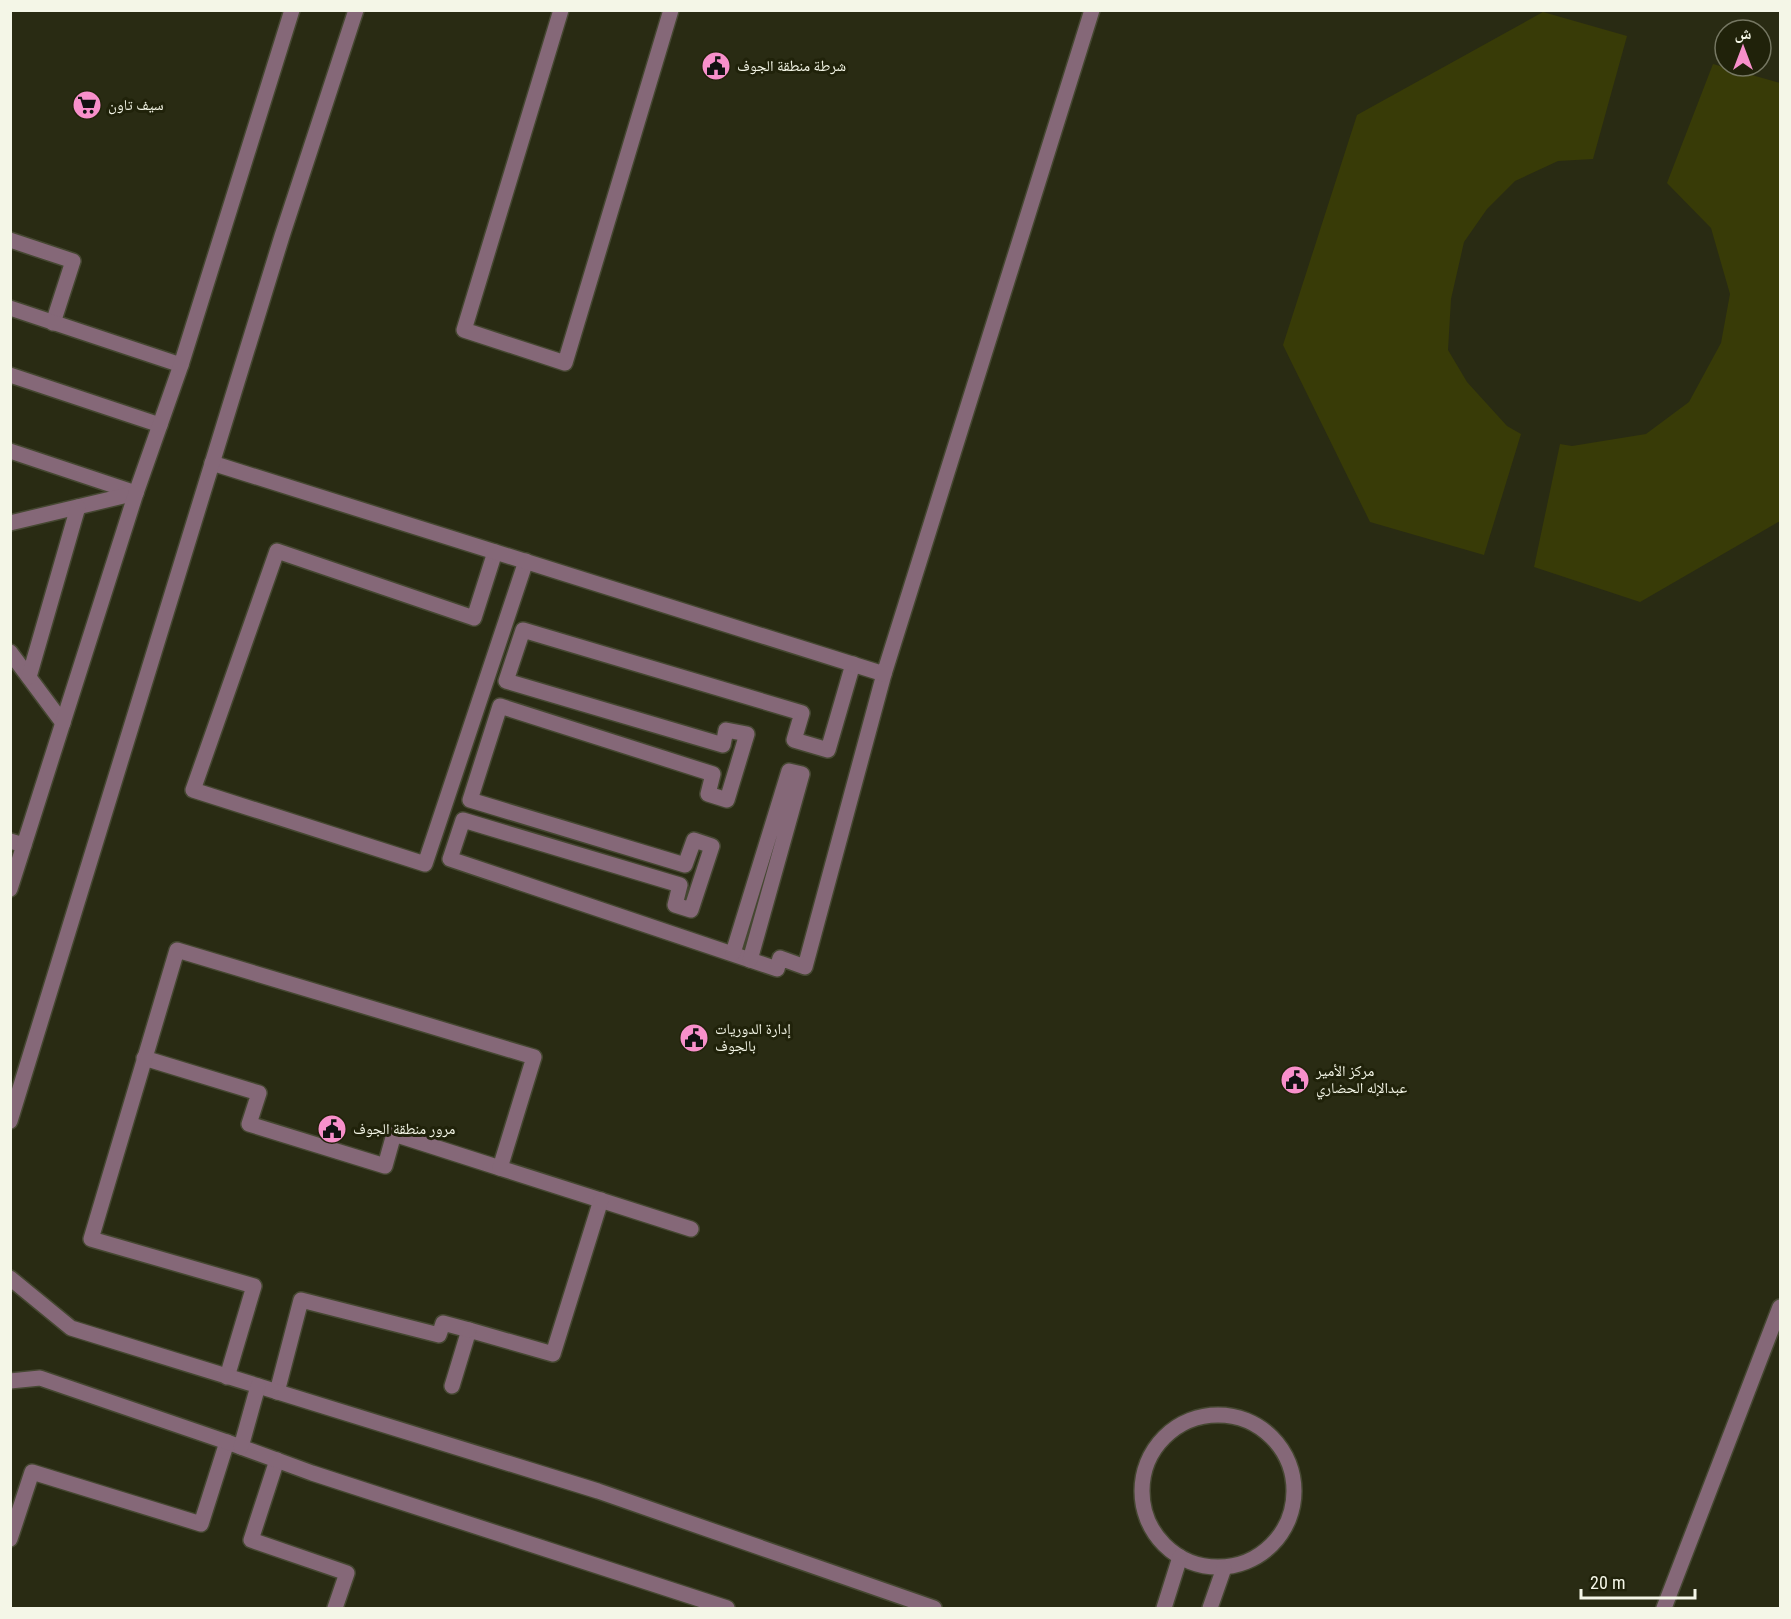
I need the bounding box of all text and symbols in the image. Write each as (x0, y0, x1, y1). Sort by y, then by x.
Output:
north arrow (1713, 18, 1773, 78)
text: ش (1735, 24, 1752, 43)
public building icon: شرطة منطقة الجوف (700, 50, 732, 82)
place label: شرطة منطقة الجوف (737, 57, 846, 75)
supermarket icon: سيف تاون (71, 89, 103, 121)
place label: سيف تاون (108, 96, 164, 115)
place label: إدارة الدوريات بالجوف (715, 1020, 791, 1055)
public building icon: إدارة الدوريات بالجوف (678, 1022, 710, 1054)
place label: مركز الأمير عبدالإله الحضاري (1315, 1062, 1407, 1100)
public building icon: مركز الأمير عبدالإله الحضاري (1279, 1064, 1311, 1096)
public building icon: مرور منطقة الجوف (316, 1113, 348, 1145)
place label: مرور منطقة الجوف (353, 1120, 455, 1138)
scale bar (1581, 1562, 1695, 1600)
text: 20 m (1590, 1572, 1625, 1593)

